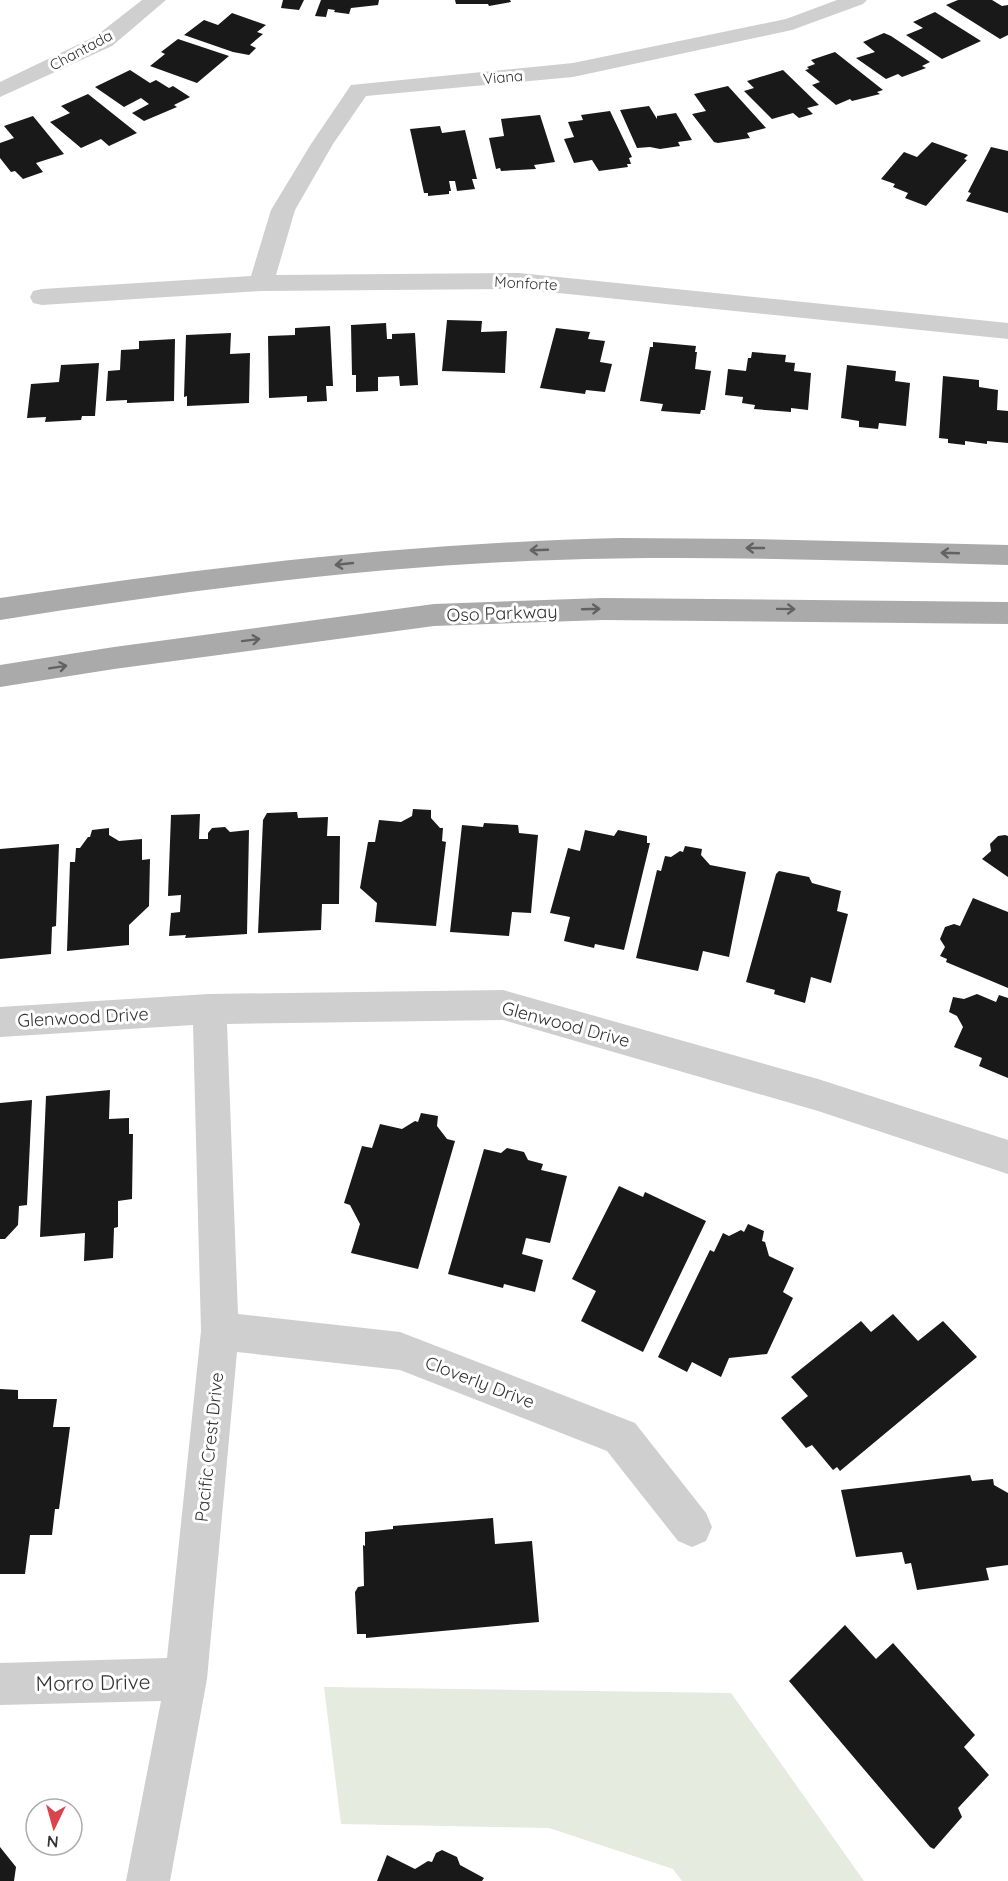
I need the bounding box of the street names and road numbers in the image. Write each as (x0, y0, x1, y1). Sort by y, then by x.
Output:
street label: Chantada (46, 26, 116, 74)
street label: Viana (482, 66, 524, 88)
street label: Monforte (494, 272, 558, 294)
street label: Oso Parkway (446, 600, 558, 626)
street label: Glenwood Drive (500, 996, 632, 1052)
street label: Glenwood Drive (17, 1002, 149, 1032)
street label: Cloverly Drive (422, 1351, 538, 1413)
street label: Pacific Crest Drive (190, 1371, 228, 1523)
street label: Morro Drive (35, 1668, 151, 1696)

